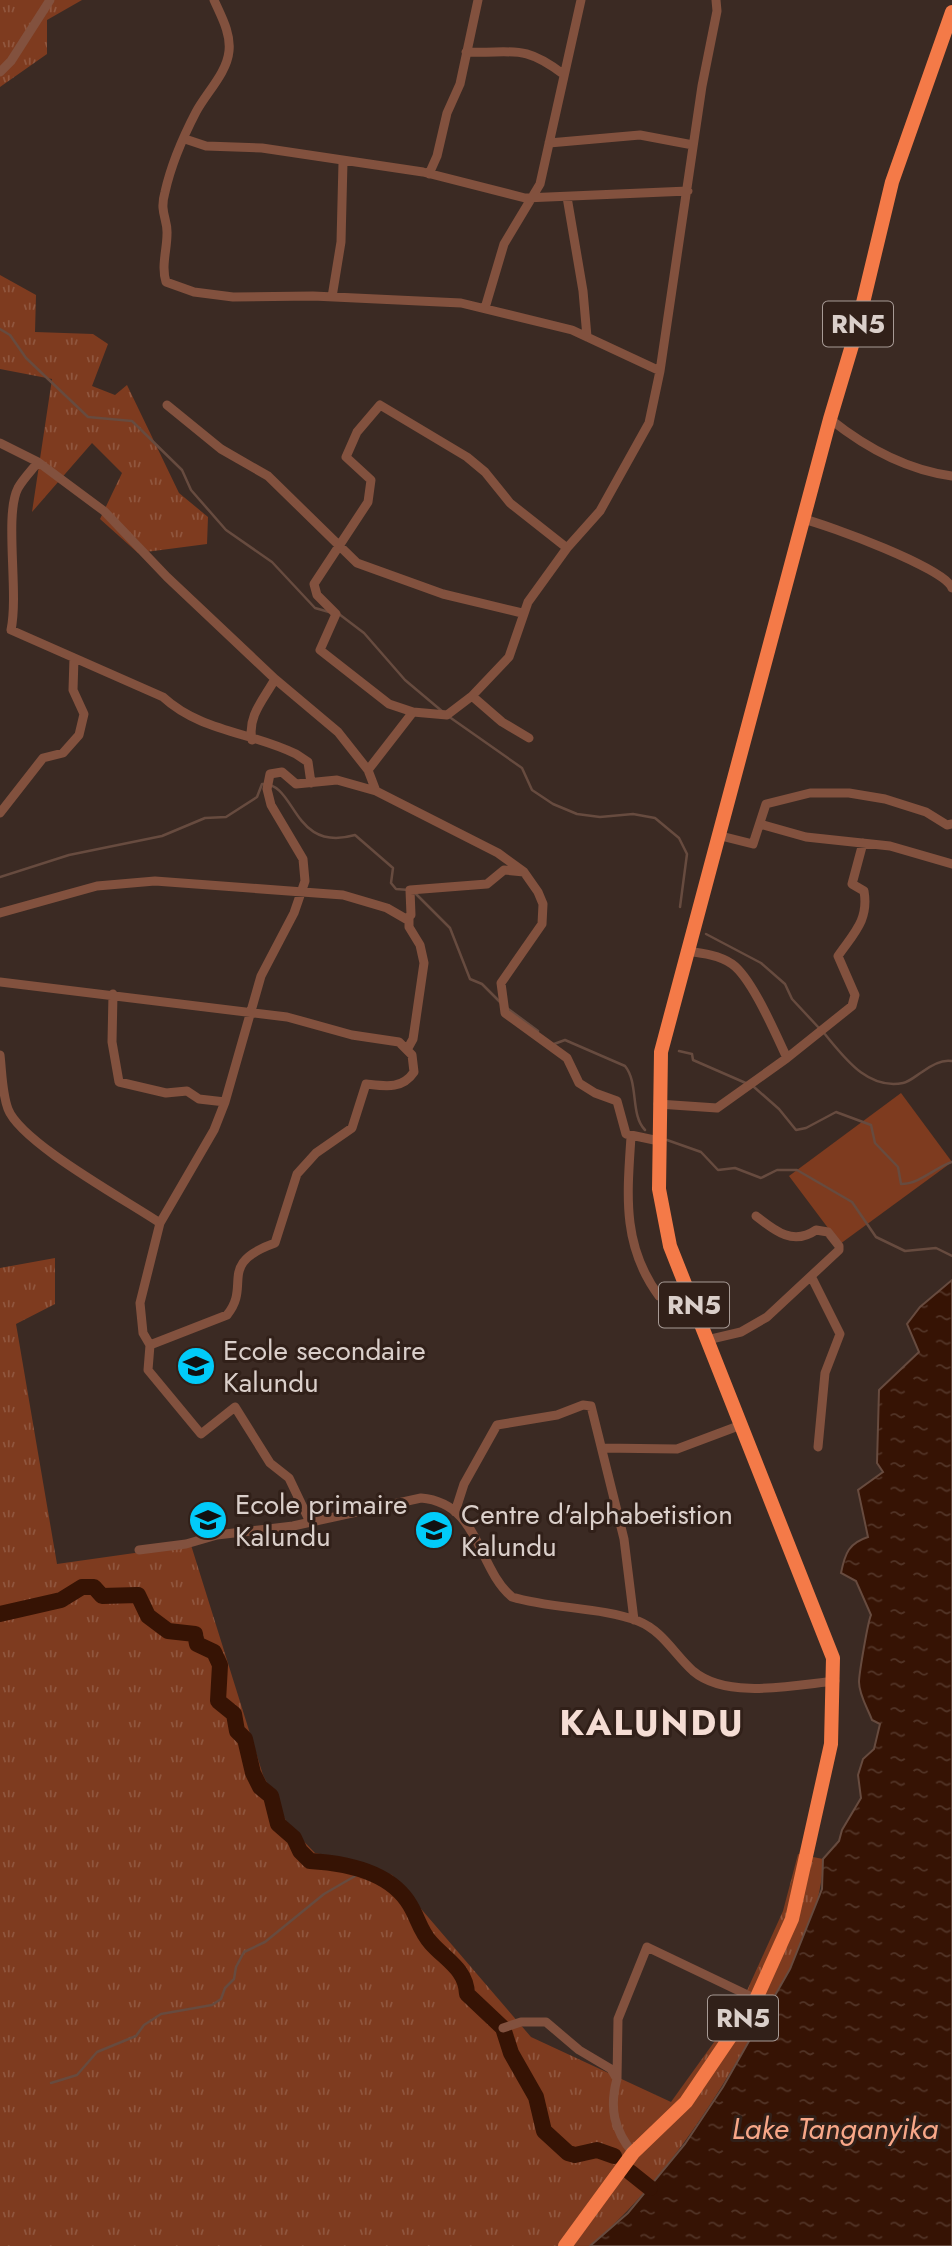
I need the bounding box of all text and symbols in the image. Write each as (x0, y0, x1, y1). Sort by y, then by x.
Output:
road number: RN5 (823, 302, 893, 346)
road number: RN5 (659, 1282, 729, 1328)
place label: Ecole secondaire Kalundu (223, 1330, 426, 1403)
school or university icon: Ecole secondaire Kalundu (175, 1345, 217, 1387)
place label: Ecole primaire Kalundu (235, 1484, 407, 1557)
place label: Centre d'alphabetistion Kalundu (461, 1494, 733, 1567)
school or university icon: Ecole primaire Kalundu (187, 1499, 229, 1541)
school or university icon: Centre d'alphabetistion Kalundu (413, 1509, 455, 1551)
district label: KALUNDU (559, 1698, 745, 1748)
road number: RN5 (708, 1996, 778, 2040)
water label: Lake Tanganyika (732, 2107, 939, 2150)

